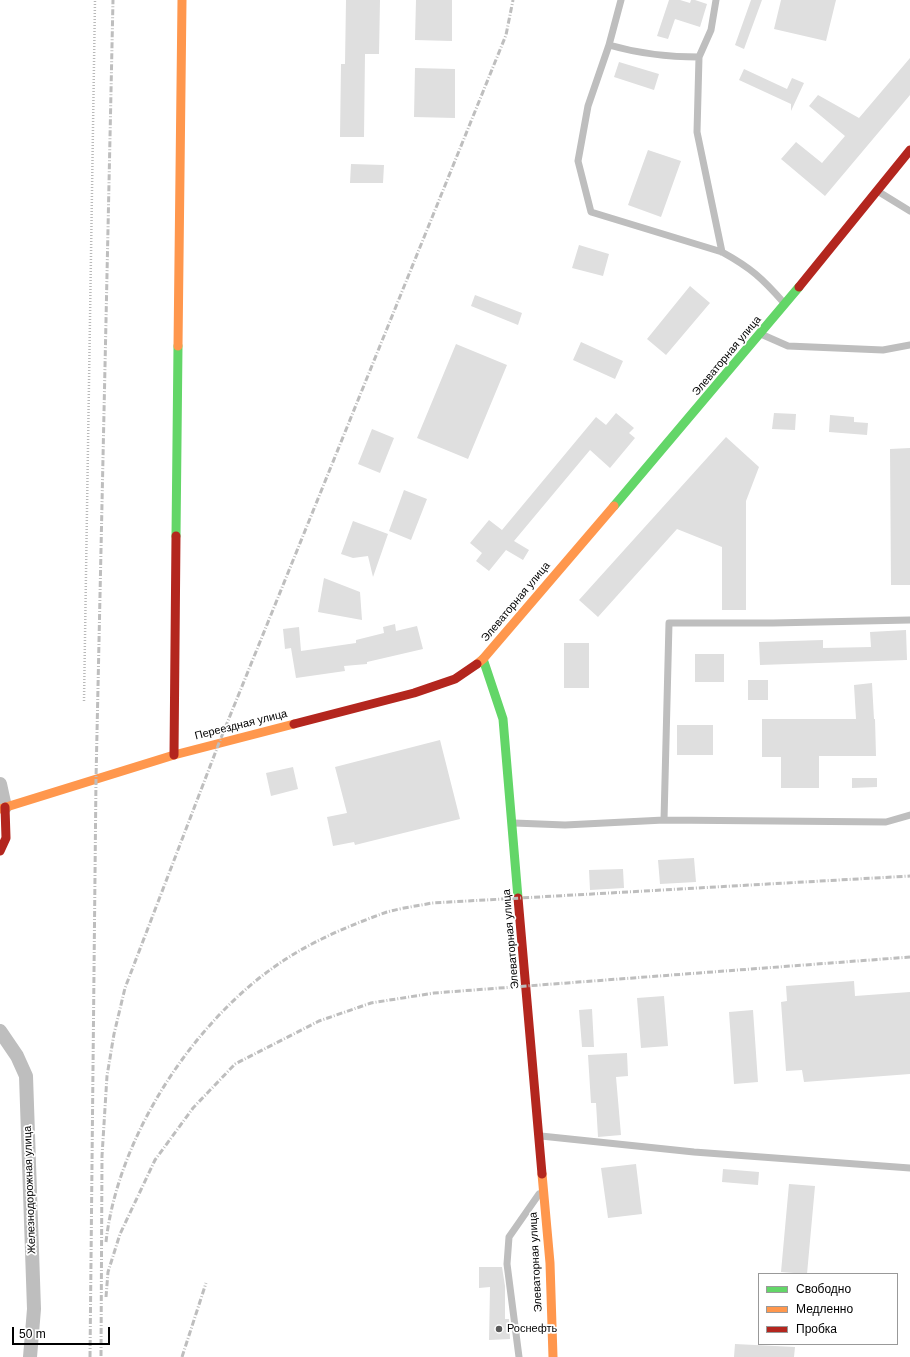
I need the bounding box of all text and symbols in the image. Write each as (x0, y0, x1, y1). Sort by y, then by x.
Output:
street label: Элеваторная улица (690, 313, 764, 399)
street label: Элеваторная улица (479, 559, 553, 645)
street label: Переездная улица (193, 707, 289, 743)
street label: Элеваторная улица (500, 888, 522, 990)
street label: Железнодорожная улица (21, 1126, 39, 1254)
street label: Элеваторная улица (527, 1212, 545, 1312)
legend (758, 1273, 898, 1345)
text: Свободно (796, 1282, 851, 1296)
text: Медленно (796, 1302, 853, 1316)
scale bar (14, 1319, 112, 1345)
place label: Роснефть (507, 1322, 557, 1336)
text: Пробка (796, 1322, 837, 1336)
marker: Роснефть (494, 1324, 504, 1334)
text: 50 m (19, 1327, 46, 1341)

